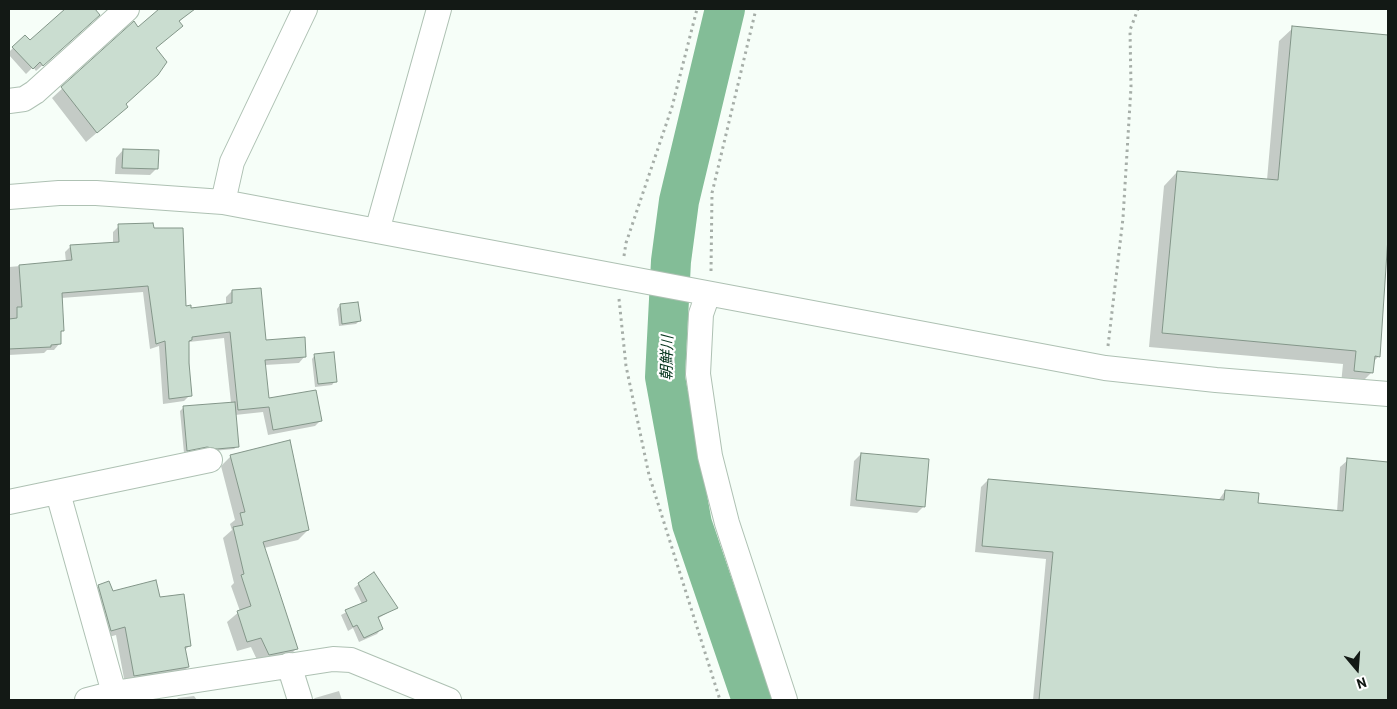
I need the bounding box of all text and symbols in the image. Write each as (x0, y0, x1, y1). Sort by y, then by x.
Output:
water label: 朝鮮川 (658, 335, 676, 381)
north arrow (1332, 644, 1382, 694)
text: N (1355, 674, 1369, 693)

